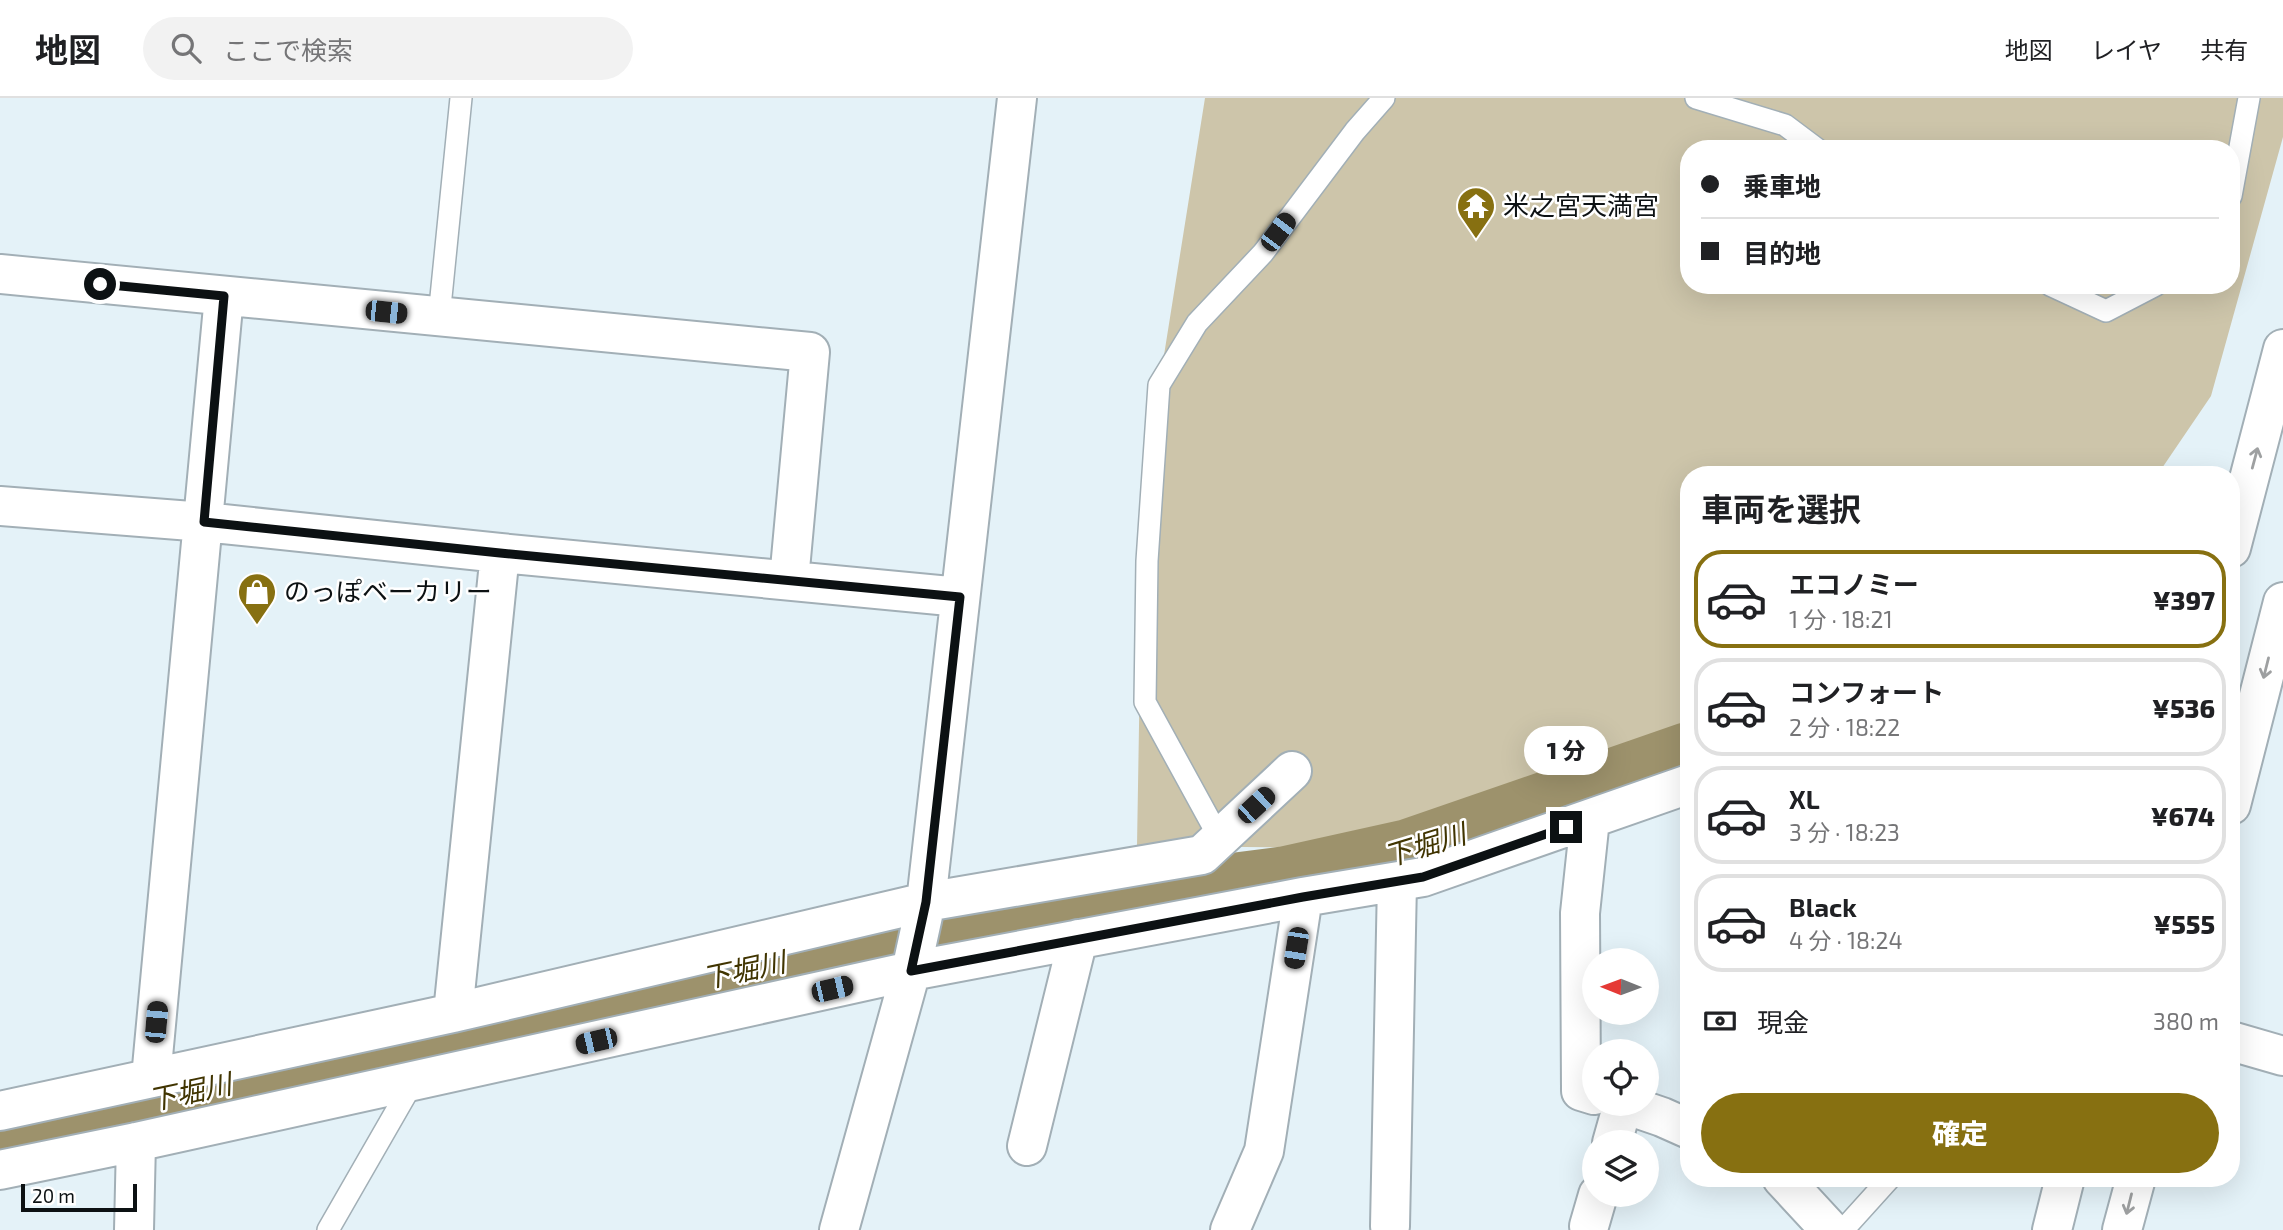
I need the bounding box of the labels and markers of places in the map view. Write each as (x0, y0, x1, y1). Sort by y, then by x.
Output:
temple icon: 米之宮天満宮 (1455, 185, 1497, 240)
place label: 米之宮天満宮 (1503, 189, 1659, 220)
shop icon: のっぽベーカリー (236, 571, 278, 626)
place label: のっぽベーカリー (284, 575, 492, 606)

